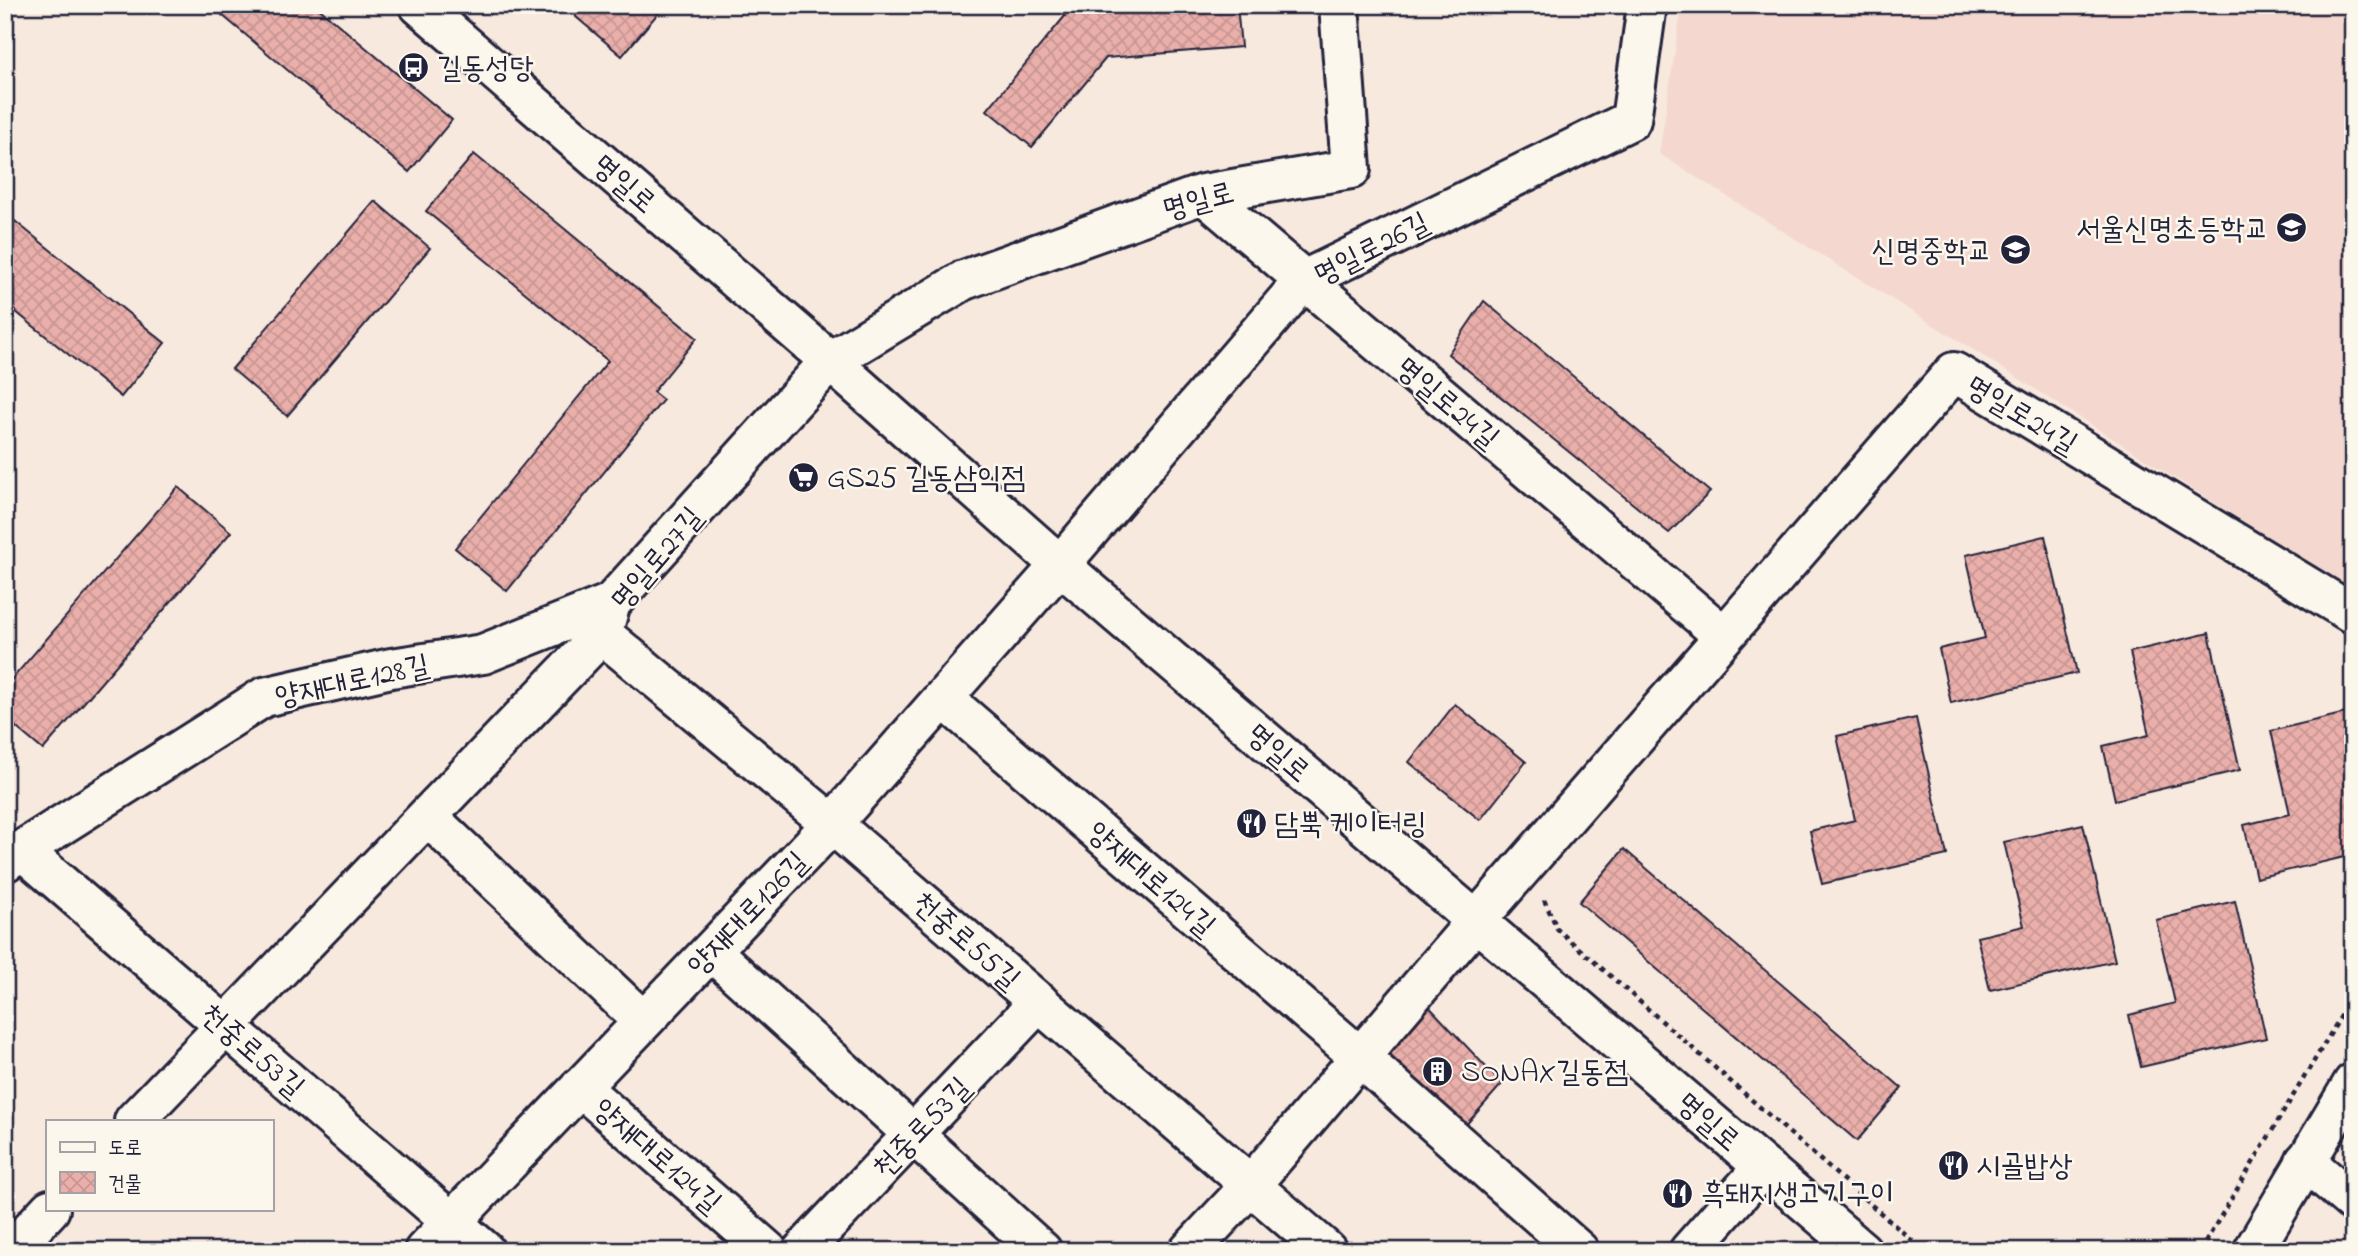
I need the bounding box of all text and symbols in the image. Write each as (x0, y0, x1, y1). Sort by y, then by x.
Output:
place label: 길동성당 (437, 48, 534, 92)
bus stop icon: 길동성당 (397, 50, 431, 84)
street label: 명일로 (581, 145, 665, 226)
street label: 명일로 (1158, 172, 1239, 234)
street label: 명일로26길 (1307, 203, 1438, 299)
place label: 서울신명초등학교 (2076, 209, 2269, 253)
school or university icon: 서울신명초등학교 (2275, 211, 2309, 245)
place label: 신명중학교 (1871, 231, 1992, 275)
school or university icon: 신명중학교 (1998, 233, 2032, 267)
street label: 명일로24길 (1384, 348, 1508, 461)
street label: 명일로24길 (1956, 366, 2085, 467)
place label: GS25 길동삼익점 (827, 458, 1025, 502)
supermarket icon: GS25 길동삼익점 (787, 460, 821, 494)
street label: 명일로27길 (602, 498, 715, 622)
street label: 양재대로128길 (272, 645, 434, 721)
street label: 명일로 (1235, 714, 1319, 795)
place label: 담뿍 케이터링 (1274, 804, 1426, 848)
restaurant icon: 담뿍 케이터링 (1234, 806, 1268, 840)
street label: 양재대로124길 (1076, 812, 1224, 949)
street label: 양재대로126길 (678, 843, 820, 987)
street label: 천중로55길 (901, 883, 1029, 1002)
street label: 천중로53길 (189, 994, 313, 1110)
place label: SONAX길동점 (1461, 1052, 1628, 1096)
building icon: SONAX길동점 (1421, 1054, 1455, 1088)
street label: 천중로53길 (864, 1068, 983, 1190)
street label: 명일로 (1665, 1083, 1749, 1164)
street label: 양재대로124길 (582, 1089, 730, 1226)
legend (46, 1120, 273, 1210)
text: 도로 (108, 1134, 142, 1164)
place label: 시골밥상 (1976, 1146, 2073, 1190)
restaurant icon: 시골밥상 (1936, 1148, 1970, 1182)
text: 건물 (108, 1170, 142, 1200)
place label: 흑돼지생고기구이 (1701, 1174, 1894, 1218)
restaurant icon: 흑돼지생고기구이 (1661, 1176, 1695, 1210)

